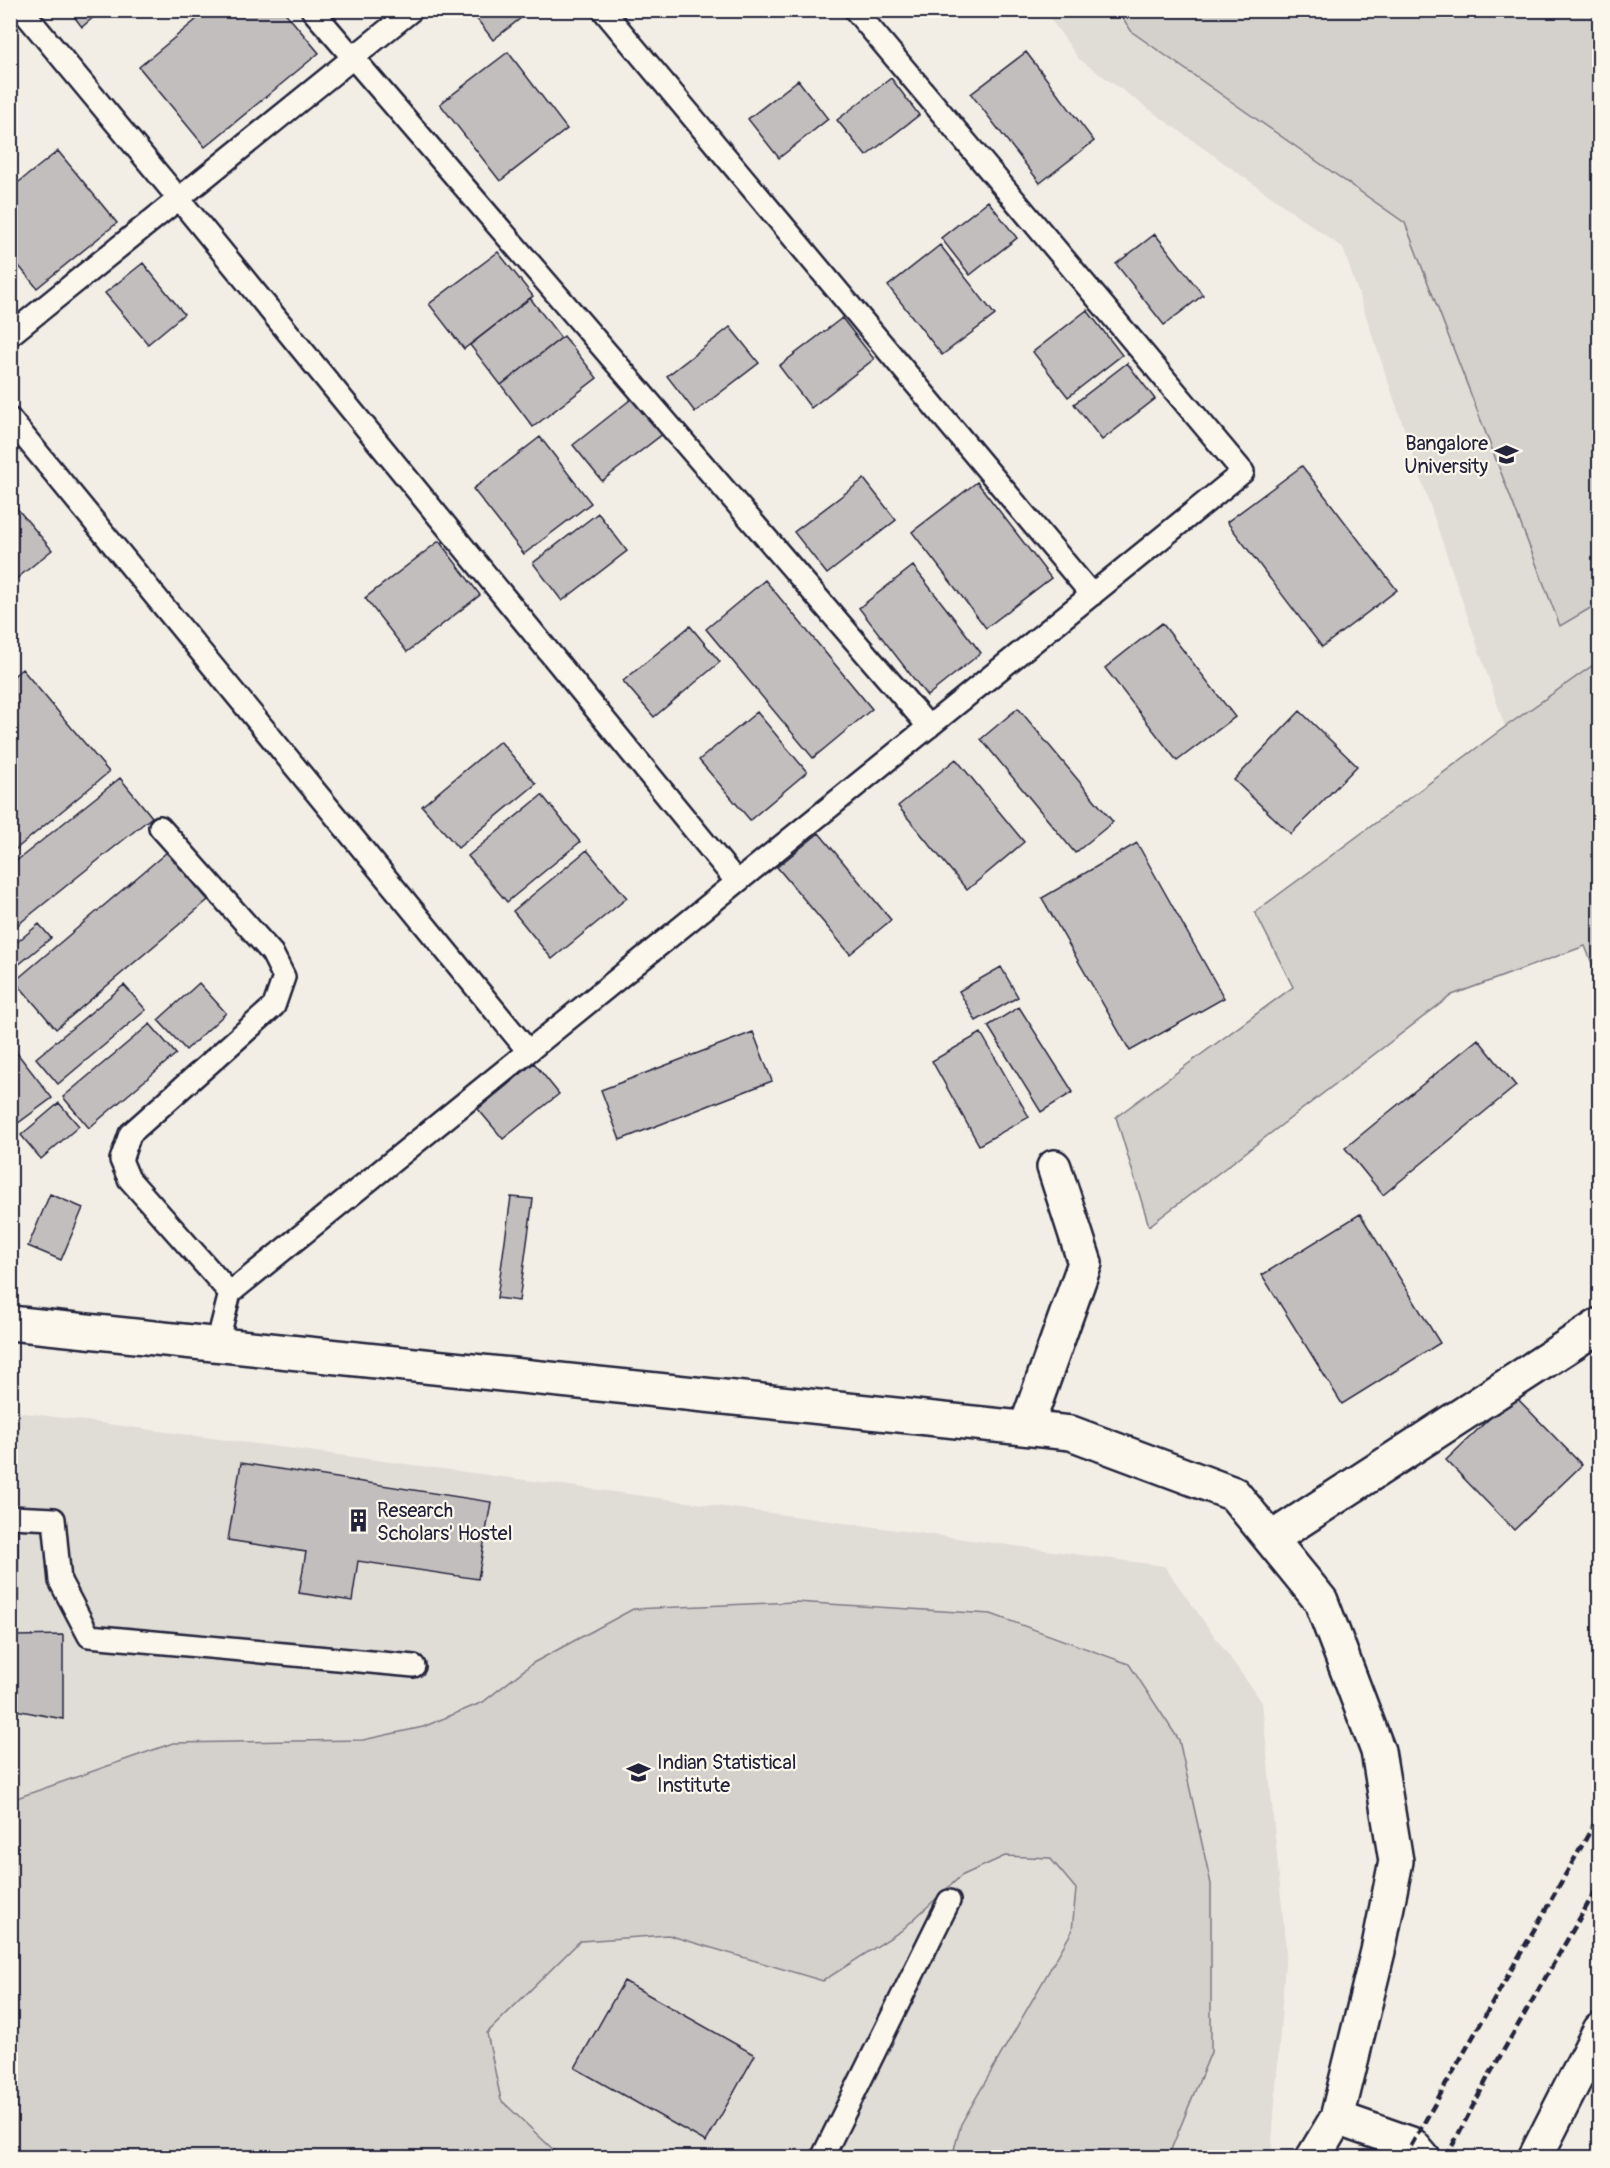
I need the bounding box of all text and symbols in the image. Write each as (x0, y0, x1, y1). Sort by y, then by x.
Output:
place label: Bangalore University (1404, 431, 1488, 479)
school or university icon: Bangalore University (1493, 442, 1519, 468)
place label: Research Scholars' Hostel (377, 1498, 512, 1546)
building icon: Research Scholars' Hostel (346, 1508, 372, 1534)
place label: Indian Statistical Institute (657, 1750, 797, 1798)
school or university icon: Indian Statistical Institute (626, 1760, 652, 1786)

